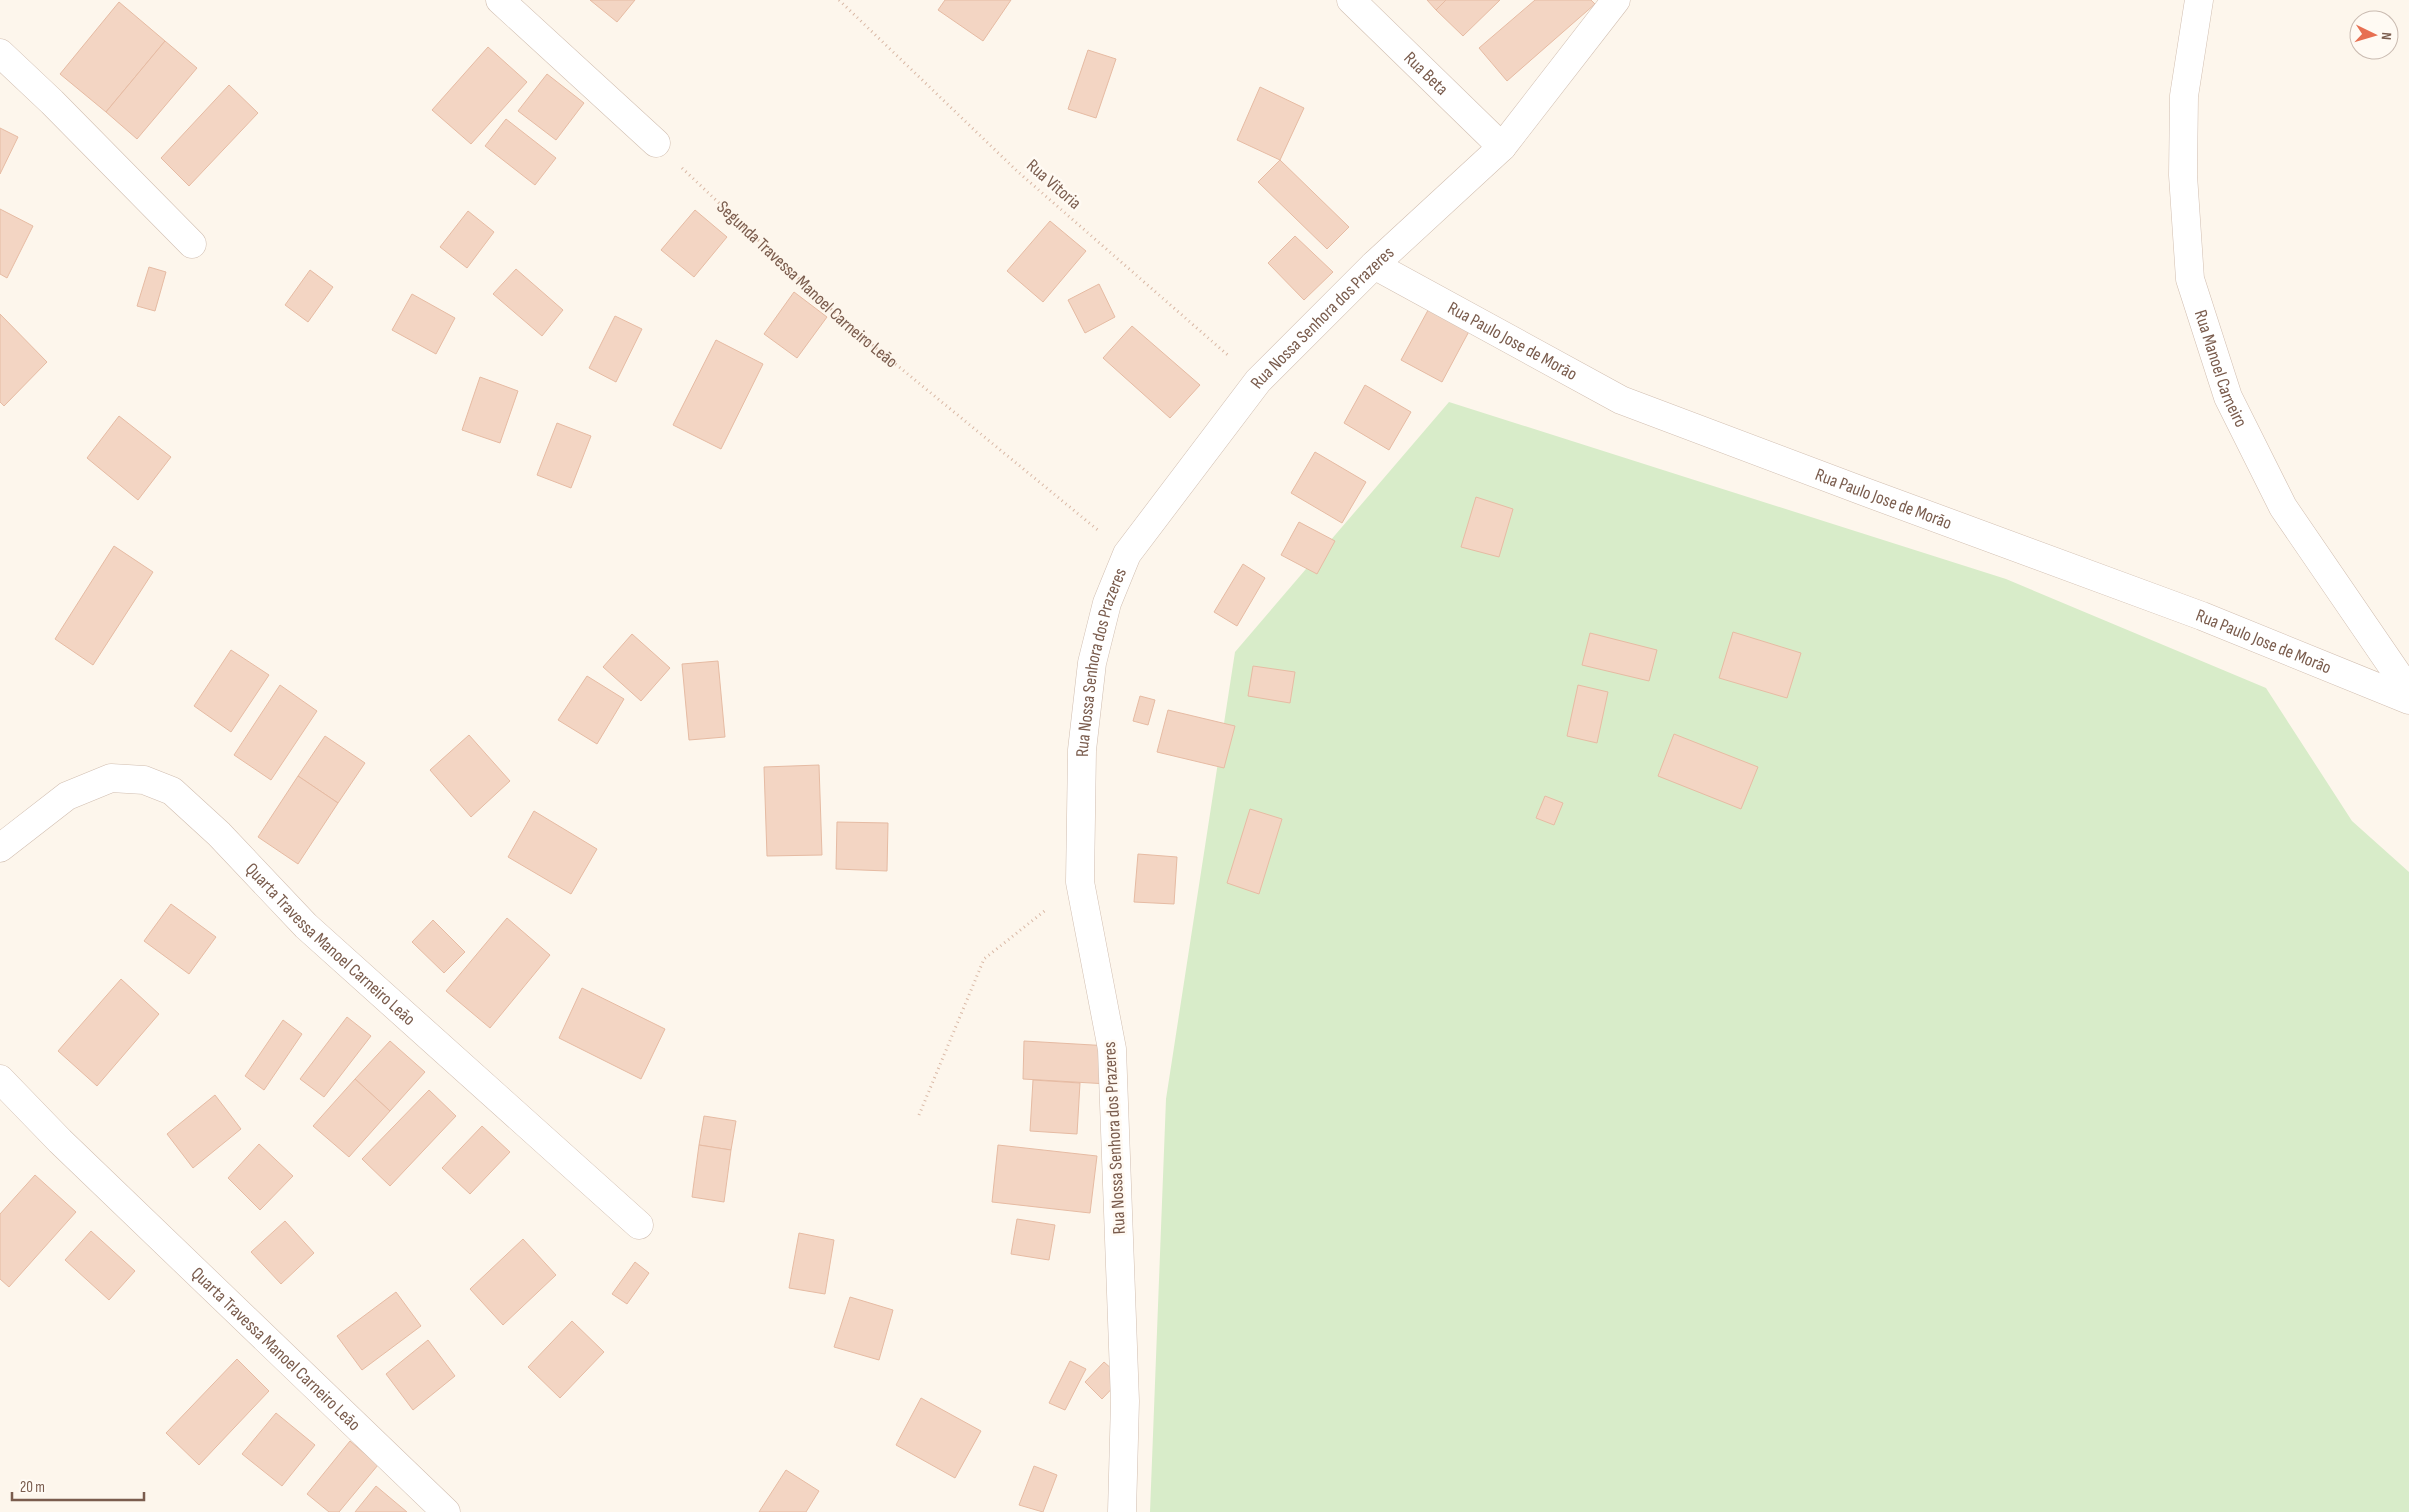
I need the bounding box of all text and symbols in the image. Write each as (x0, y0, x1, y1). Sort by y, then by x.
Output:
north arrow (2349, 10, 2399, 60)
text: N (2378, 32, 2395, 41)
street label: Rua Beta (1399, 48, 1452, 100)
street label: Rua Vitoria (1022, 155, 1085, 214)
street label: Segunda Travessa Manoel Carneiro Leão (712, 197, 902, 372)
street label: Rua Nossa Senhora dos Prazeres (1246, 242, 1398, 393)
street label: Rua Paulo Jose de Morão (1444, 297, 1581, 385)
street label: Rua Manoel Carneiro (2190, 307, 2251, 431)
street label: Rua Paulo Jose de Morão (1812, 464, 1955, 534)
street label: Rua Nossa Senhora dos Prazeres (1072, 565, 1131, 757)
street label: Rua Paulo Jose de Morão (2193, 605, 2334, 678)
street label: Quarta Travessa Manoel Carneiro Leão (241, 859, 420, 1030)
street label: Rua Nossa Senhora dos Prazeres (1099, 1041, 1130, 1235)
street label: Quarta Travessa Manoel Carneiro Leão (187, 1263, 365, 1435)
scale bar (12, 1470, 145, 1502)
text: 20 m (20, 1478, 45, 1497)

